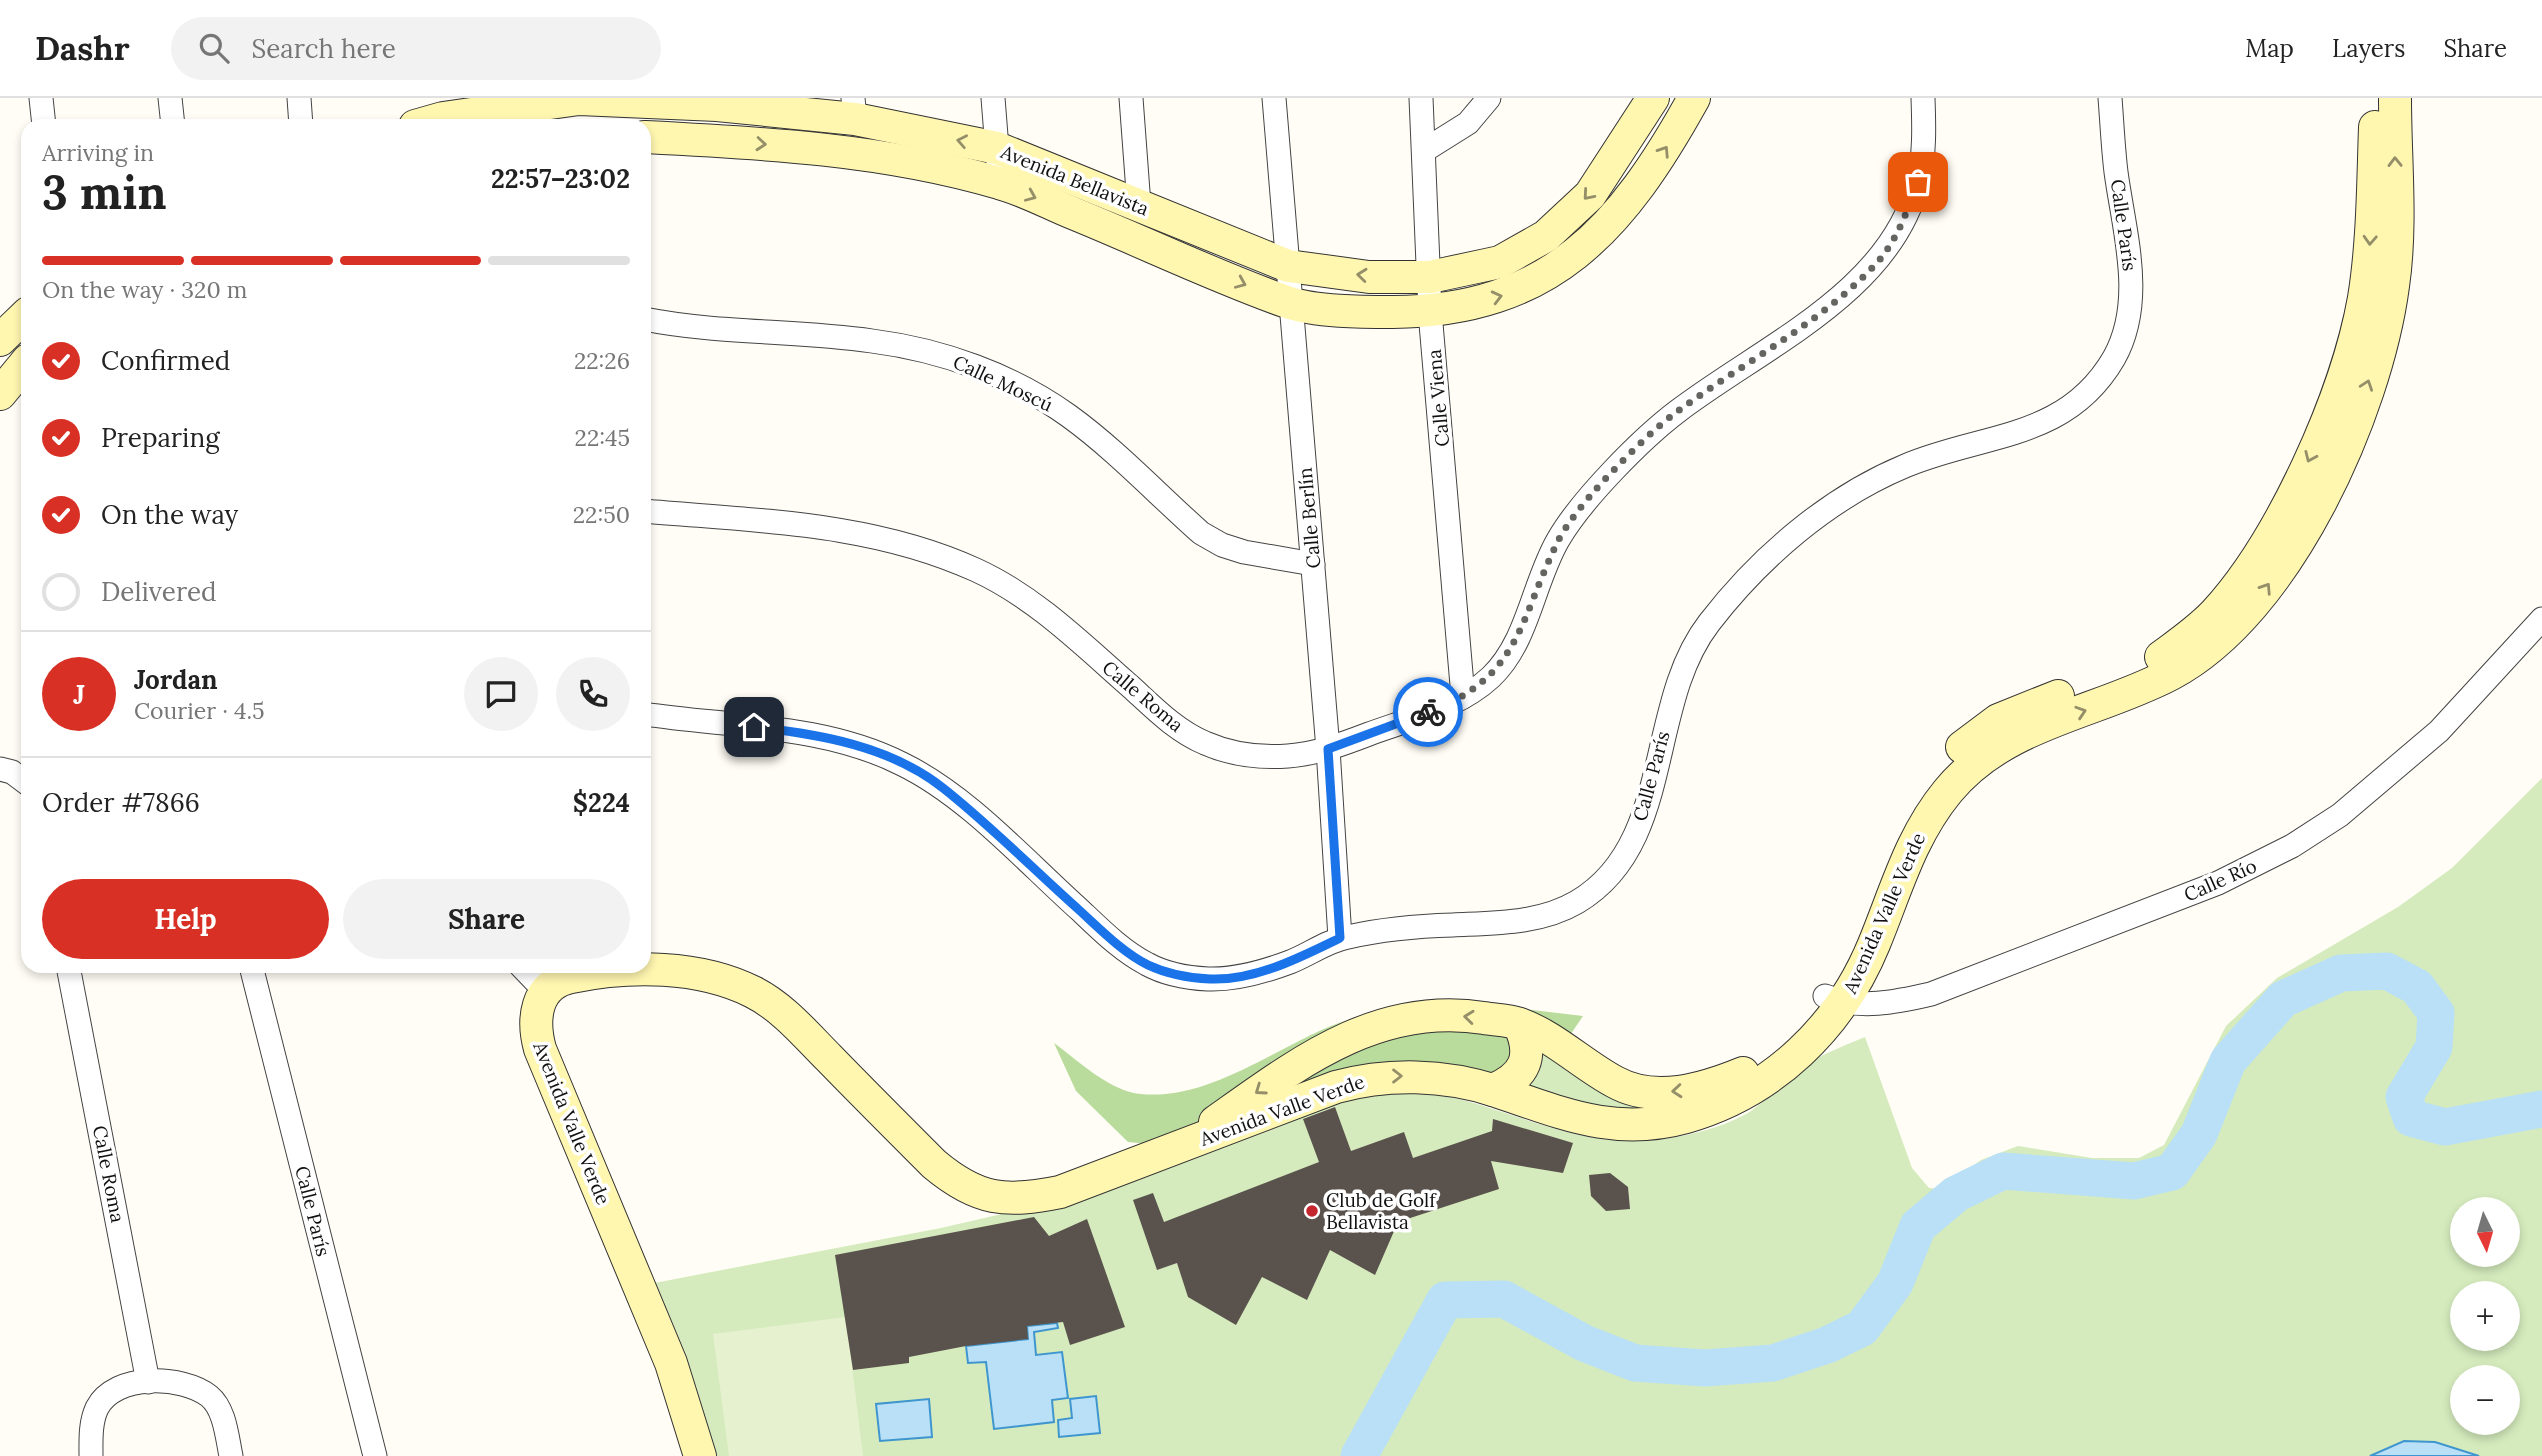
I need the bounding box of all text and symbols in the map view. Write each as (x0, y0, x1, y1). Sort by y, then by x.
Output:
search box (171, 17, 661, 80)
text: Dashr (35, 27, 129, 69)
icon: search (195, 29, 233, 67)
text: Search here (251, 32, 396, 65)
text: Map (2245, 33, 2294, 64)
text: Layers (2332, 33, 2405, 64)
text: Share (2443, 33, 2507, 64)
one-way arrow (956, 134, 968, 149)
one-way arrow (756, 136, 767, 151)
text: Arriving in (42, 138, 154, 167)
street label: Avenida Bellavista (997, 139, 1153, 221)
one-way arrow (1656, 146, 1668, 159)
pin (1888, 152, 1948, 212)
one-way arrow (2388, 156, 2403, 167)
text: 22:57–23:02 (491, 162, 630, 195)
text: 3 min (42, 163, 167, 222)
icon: bag (1899, 163, 1937, 201)
street label: Calle París (2106, 178, 2142, 273)
one-way arrow (1584, 187, 1596, 200)
one-way arrow (1024, 188, 1037, 202)
one-way arrow (2363, 234, 2378, 245)
one-way arrow (1356, 268, 1368, 283)
text: On the way · 320 m (42, 275, 247, 304)
one-way arrow (1234, 275, 1247, 289)
one-way arrow (1491, 291, 1503, 305)
icon: check (42, 342, 80, 380)
text: Confirmed (101, 344, 230, 377)
text: 22:26 (574, 346, 630, 375)
street label: Calle Viena (1422, 348, 1454, 448)
street label: Calle Moscú (949, 349, 1057, 417)
one-way arrow (2359, 380, 2373, 392)
icon: check (42, 419, 80, 457)
text: Preparing (101, 421, 220, 454)
text: 22:45 (575, 423, 630, 452)
one-way arrow (2304, 450, 2318, 463)
street label: Calle Berlín (1293, 467, 1325, 569)
icon: check (42, 496, 80, 534)
text: On the way (101, 498, 238, 531)
text: 22:50 (573, 500, 630, 529)
text: Delivered (101, 575, 217, 608)
one-way arrow (2258, 583, 2270, 596)
street label: Calle Roma (1098, 655, 1189, 737)
button: chat (464, 657, 538, 731)
button: phone (556, 657, 630, 731)
text: Jordan (134, 663, 218, 696)
courier (1393, 677, 1463, 747)
text: J (73, 678, 85, 711)
icon: bike (1409, 693, 1447, 731)
text: Courier · 4.5 (134, 696, 265, 725)
pin (724, 697, 784, 757)
one-way arrow (2074, 705, 2086, 720)
icon: home (735, 708, 773, 746)
street label: Calle París (1627, 728, 1675, 824)
text: Order #7866 (42, 786, 200, 819)
text: $224 (573, 786, 630, 819)
street label: Avenida Valle Verde (1837, 829, 1930, 998)
street label: Calle Río (2180, 853, 2260, 907)
button: Help (42, 879, 329, 959)
button: Share (343, 879, 630, 959)
one-way arrow (1463, 1009, 1475, 1024)
street label: Avenida Valle Verde (528, 1037, 616, 1208)
one-way arrow (1392, 1068, 1403, 1084)
street label: Avenida Valle Verde (1195, 1069, 1368, 1151)
one-way arrow (1255, 1082, 1268, 1094)
one-way arrow (1672, 1083, 1683, 1098)
street label: Calle Roma (88, 1123, 130, 1225)
street label: Calle París (290, 1163, 336, 1259)
place label: Club de Golf Bellavista (1326, 1188, 1437, 1234)
north arrow (2450, 1197, 2520, 1267)
map controls (2450, 1197, 2520, 1435)
marker: Club de Golf Bellavista (1304, 1203, 1320, 1219)
button: + (2450, 1281, 2520, 1351)
button: − (2450, 1365, 2520, 1435)

